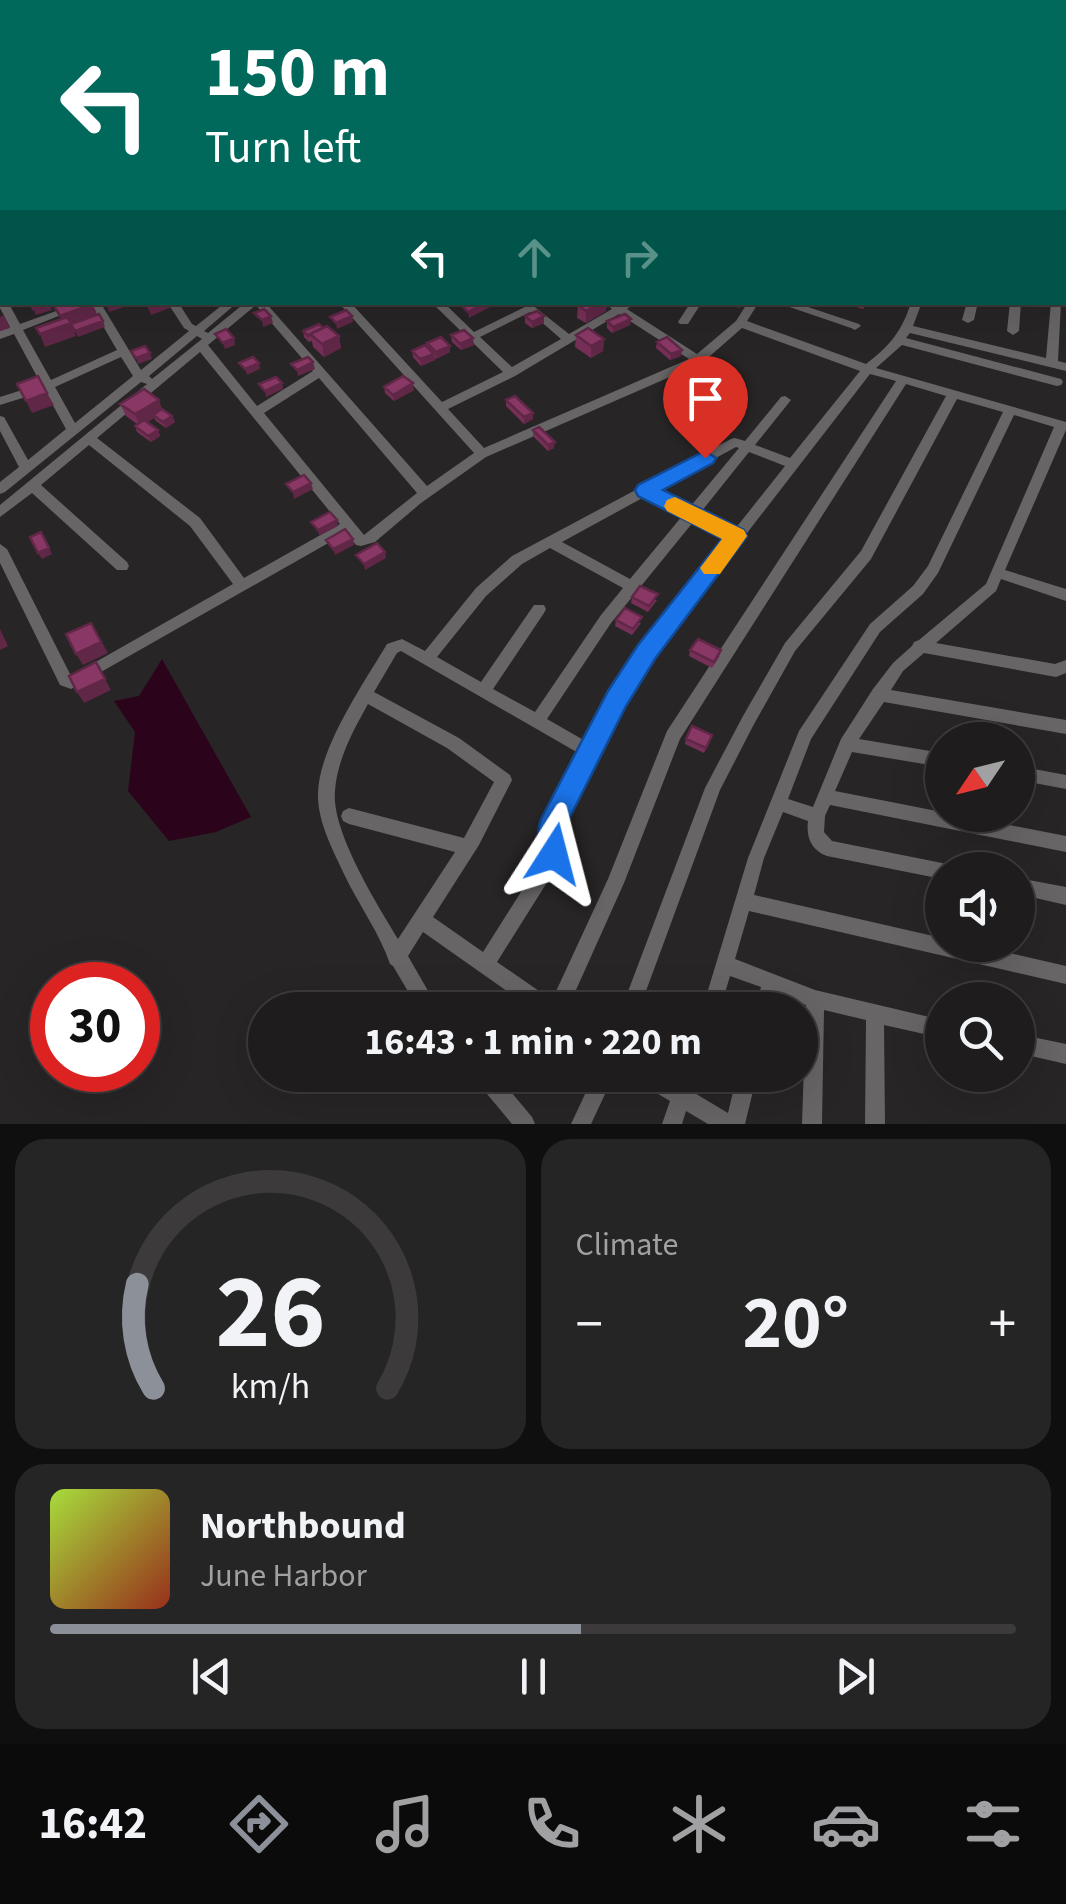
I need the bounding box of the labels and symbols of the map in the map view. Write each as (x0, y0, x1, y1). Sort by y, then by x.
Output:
pin (663, 356, 748, 459)
north arrow (925, 722, 1035, 832)
position arrow (502, 802, 606, 906)
speed limit sign: 30 (30, 962, 160, 1092)

